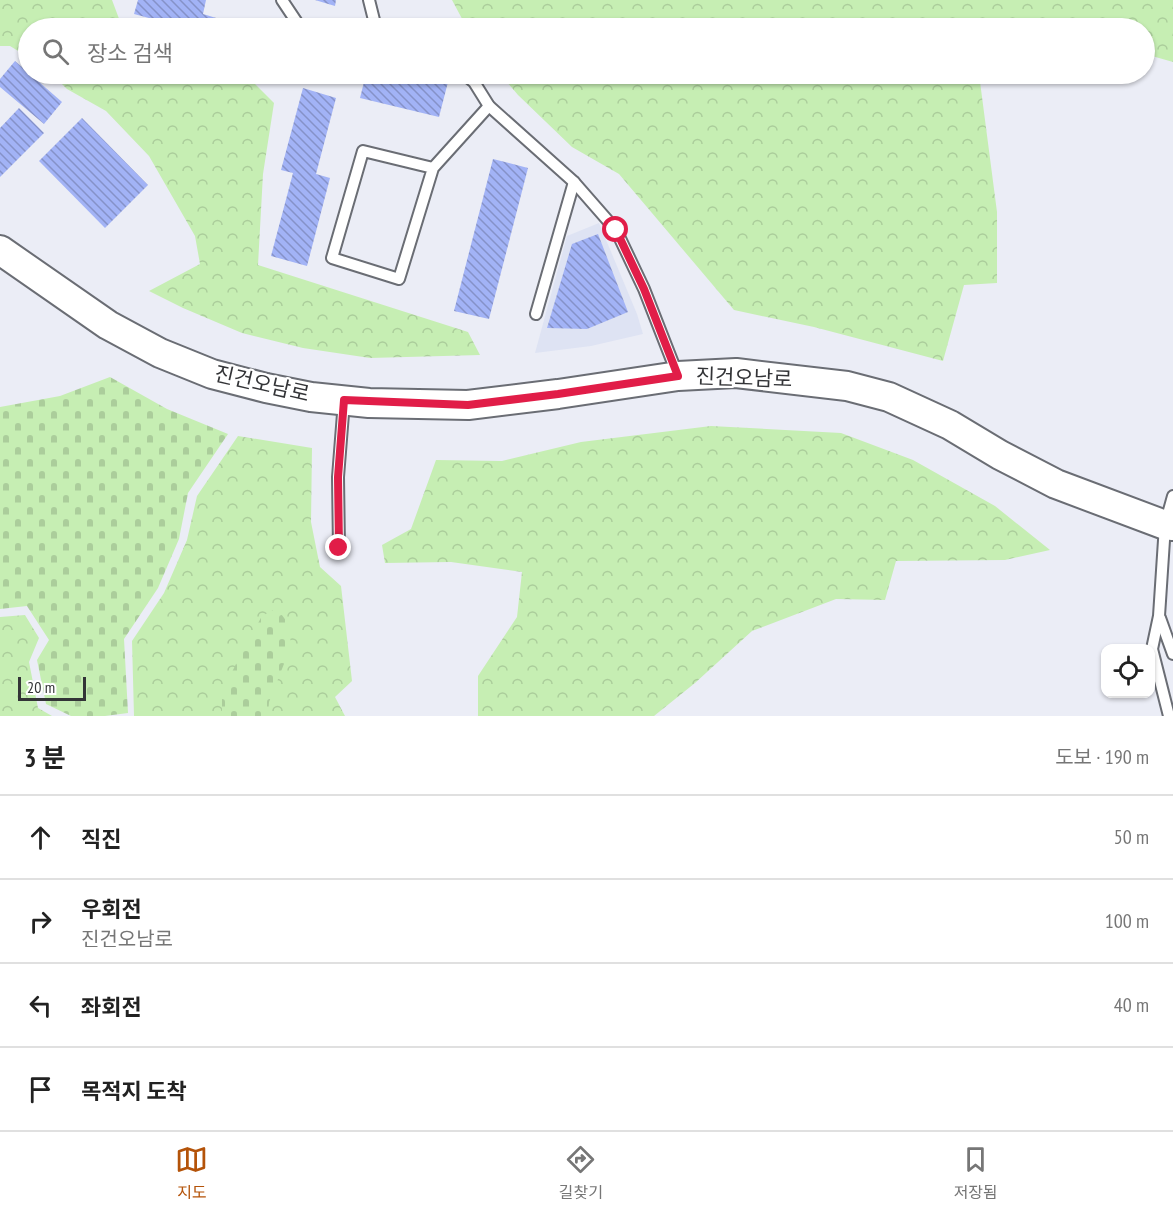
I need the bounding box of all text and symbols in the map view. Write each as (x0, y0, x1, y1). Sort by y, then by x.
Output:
search box (18, 18, 1155, 84)
icon: search (39, 35, 72, 68)
text: 장소 검색 (87, 39, 173, 67)
route start (602, 216, 628, 242)
street label: 진건오남로 (212, 359, 312, 408)
street label: 진건오남로 (695, 362, 793, 393)
route end (325, 534, 351, 560)
map controls (1101, 644, 1155, 698)
button: locate (1101, 644, 1155, 698)
scale bar (18, 674, 86, 702)
text: 20 m (27, 677, 55, 697)
text: 3 분 (24, 741, 66, 774)
text: 도보 · 190 m (1055, 744, 1149, 770)
icon: ahead (24, 821, 57, 854)
text: 50 m (1114, 824, 1149, 850)
text: 직진 (81, 825, 121, 853)
text: 우회전 (81, 895, 142, 923)
icon: right (24, 905, 57, 938)
text: 100 m (1105, 908, 1149, 934)
text: 진건오남로 (81, 926, 173, 952)
icon: left (24, 989, 57, 1022)
text: 40 m (1114, 992, 1149, 1018)
text: 좌회전 (81, 993, 142, 1021)
icon: arrive (24, 1073, 57, 1106)
text: 목적지 도착 (81, 1077, 187, 1105)
tab: 지도 (175, 1143, 208, 1203)
tab: 길찾기 (559, 1143, 603, 1203)
tab: 저장됨 (954, 1143, 998, 1203)

